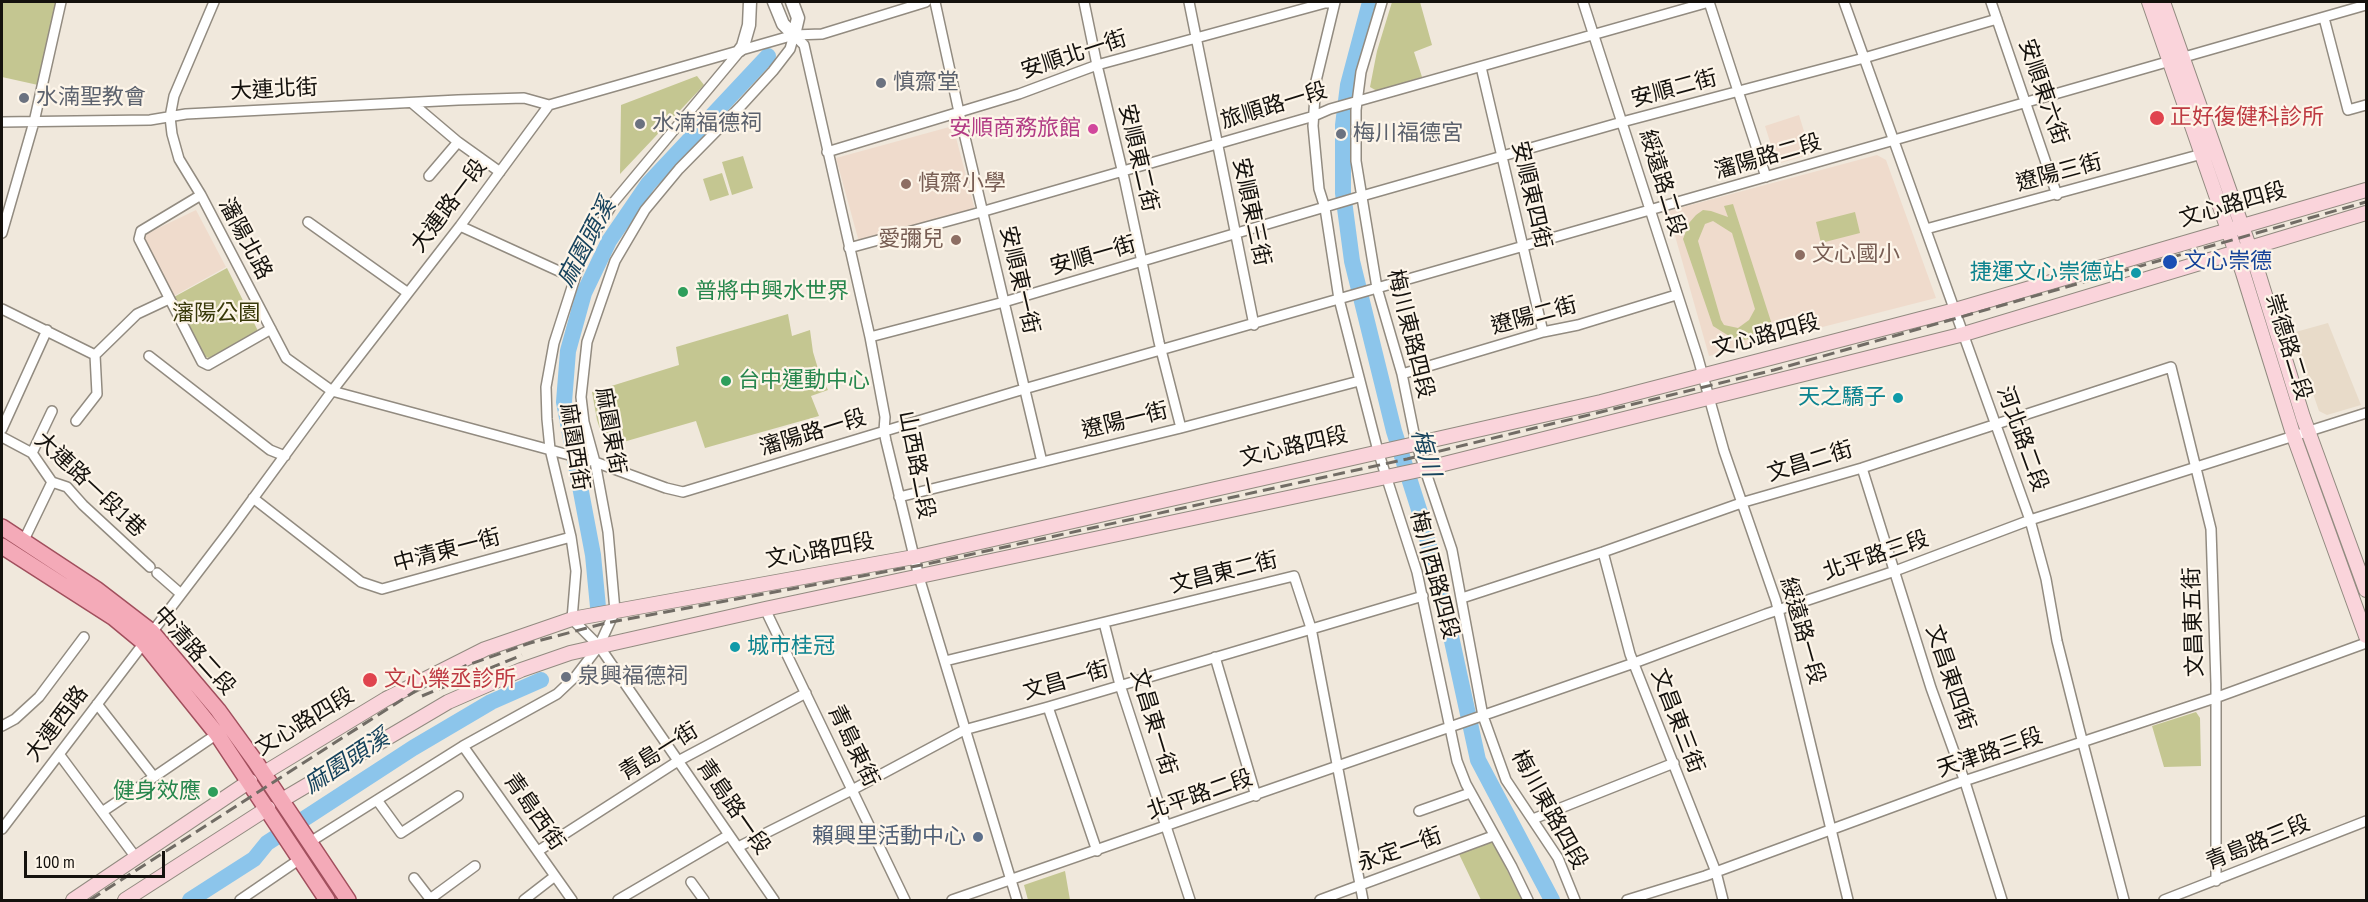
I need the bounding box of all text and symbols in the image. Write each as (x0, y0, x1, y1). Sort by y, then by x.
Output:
street label: 安順北一街 (1018, 25, 1130, 85)
street label: 安順東六街 (2013, 36, 2073, 148)
street label: 安順二街 (1628, 65, 1720, 113)
place label: 慎齋堂 (893, 70, 959, 96)
street label: 大連北街 (229, 75, 319, 105)
marker: 慎齋堂 (874, 76, 888, 90)
street label: 旅順路一段 (1218, 77, 1330, 135)
place label: 水湳聖教會 (36, 85, 146, 111)
marker: 水湳聖教會 (17, 91, 31, 105)
street label: 安順東二街 (1113, 101, 1163, 215)
place label: 正好復健科診所 (2170, 105, 2324, 131)
marker: 正好復健科診所 (2148, 109, 2166, 127)
place label: 水湳福德祠 (652, 111, 762, 137)
place label: 安順商務旅館 (949, 116, 1081, 142)
marker: 水湳福德祠 (633, 117, 647, 131)
place label: 梅川福德宮 (1353, 121, 1463, 147)
marker: 安順商務旅館 (1086, 122, 1100, 136)
marker: 梅川福德宮 (1334, 127, 1348, 141)
street label: 綏遠路二段 (1633, 127, 1691, 239)
street label: 瀋陽路二段 (1711, 129, 1825, 185)
street label: 安順東四街 (1506, 138, 1556, 252)
street label: 遼陽三街 (2013, 149, 2105, 197)
street label: 大連路一段 (405, 154, 493, 258)
street label: 安順東三街 (1227, 155, 1275, 269)
place label: 慎齋小學 (918, 171, 1006, 197)
marker: 慎齋小學 (899, 177, 913, 191)
street label: 文心路四段 (2176, 177, 2290, 233)
street label: 瀋陽北路 (213, 194, 277, 284)
water label: 麻園頭溪 (552, 194, 622, 292)
street label: 安順東一街 (994, 223, 1044, 337)
place label: 愛彌兒 (878, 227, 944, 253)
street label: 安順一街 (1047, 231, 1139, 281)
marker: 愛彌兒 (949, 233, 963, 247)
place label: 文心國小 (1812, 242, 1900, 268)
marker: 文心國小 (1793, 248, 1807, 262)
place label: 文心崇德 (2184, 249, 2272, 275)
marker: 文心崇德 (2161, 253, 2179, 271)
place label: 捷運文心崇德站 (1970, 260, 2124, 286)
marker: 捷運文心崇德站 (2129, 266, 2143, 280)
street label: 梅川東路四段 (1381, 267, 1439, 401)
place label: 普將中興水世界 (695, 279, 849, 305)
marker: 普將中興水世界 (676, 285, 690, 299)
street label: 崇德路二段 (2259, 291, 2317, 403)
street label: 遼陽二街 (1488, 292, 1580, 340)
park label: 瀋陽公園 (172, 301, 260, 327)
street label: 文心路四段 (1709, 309, 1823, 363)
place label: 台中運動中心 (738, 368, 870, 394)
marker: 台中運動中心 (719, 374, 733, 388)
street label: 河北路二段 (1991, 383, 2053, 495)
street label: 麻園東街 (589, 385, 631, 477)
place label: 天之驕子 (1798, 385, 1886, 411)
marker: 天之驕子 (1891, 391, 1905, 405)
street label: 遼陽一街 (1079, 398, 1171, 444)
street label: 麻園西街 (554, 401, 594, 493)
street label: 瀋陽路一段 (757, 404, 869, 462)
street label: 山西路二段 (893, 408, 939, 522)
street label: 文心路四段 (1237, 422, 1351, 472)
water label: 梅川 (1405, 426, 1445, 480)
street label: 大連路一段1巷 (29, 427, 151, 543)
street label: 文昌二街 (1764, 437, 1856, 487)
street label: 梅川西路四段 (1404, 508, 1464, 642)
street label: 中清東一街 (390, 524, 504, 578)
street label: 北平路三段 (1820, 526, 1932, 586)
street label: 文心路四段 (764, 528, 876, 574)
street label: 文昌東二街 (1167, 547, 1281, 599)
street label: 文昌東五街 (2179, 567, 2209, 677)
street label: 綏遠路一段 (1774, 574, 1830, 688)
street label: 中清路二段 (147, 601, 241, 701)
street label: 文昌東四街 (1920, 622, 1980, 734)
place label: 城市桂冠 (747, 634, 835, 660)
marker: 城市桂冠 (728, 640, 742, 654)
street label: 文昌一街 (1020, 656, 1112, 706)
place label: 泉興福德祠 (578, 664, 688, 690)
street label: 文昌東三街 (1645, 665, 1709, 777)
street label: 文昌東一街 (1124, 666, 1182, 778)
place label: 文心樂丞診所 (384, 667, 516, 693)
marker: 泉興福德祠 (559, 670, 573, 684)
marker: 文心樂丞診所 (361, 671, 379, 689)
street label: 大連西路 (20, 681, 94, 767)
street label: 文心路四段 (251, 682, 359, 762)
street label: 青島東街 (822, 701, 884, 791)
street label: 青島一街 (615, 717, 703, 787)
street label: 天津路三段 (1934, 723, 2046, 783)
water label: 麻園頭溪 (299, 724, 395, 800)
street label: 梅川東路四段 (1505, 746, 1593, 874)
street label: 青島路一段 (691, 754, 775, 860)
street label: 北平路二段 (1144, 765, 1256, 825)
street label: 青島西街 (498, 768, 570, 856)
place label: 健身效應 (113, 779, 201, 805)
marker: 健身效應 (206, 785, 220, 799)
street label: 青島路三段 (2202, 810, 2314, 876)
street label: 永定一街 (1354, 823, 1446, 877)
place label: 賴興里活動中心 (812, 824, 966, 850)
marker: 賴興里活動中心 (971, 830, 985, 844)
scale bar (27, 839, 168, 877)
text: 100 m (35, 850, 75, 873)

